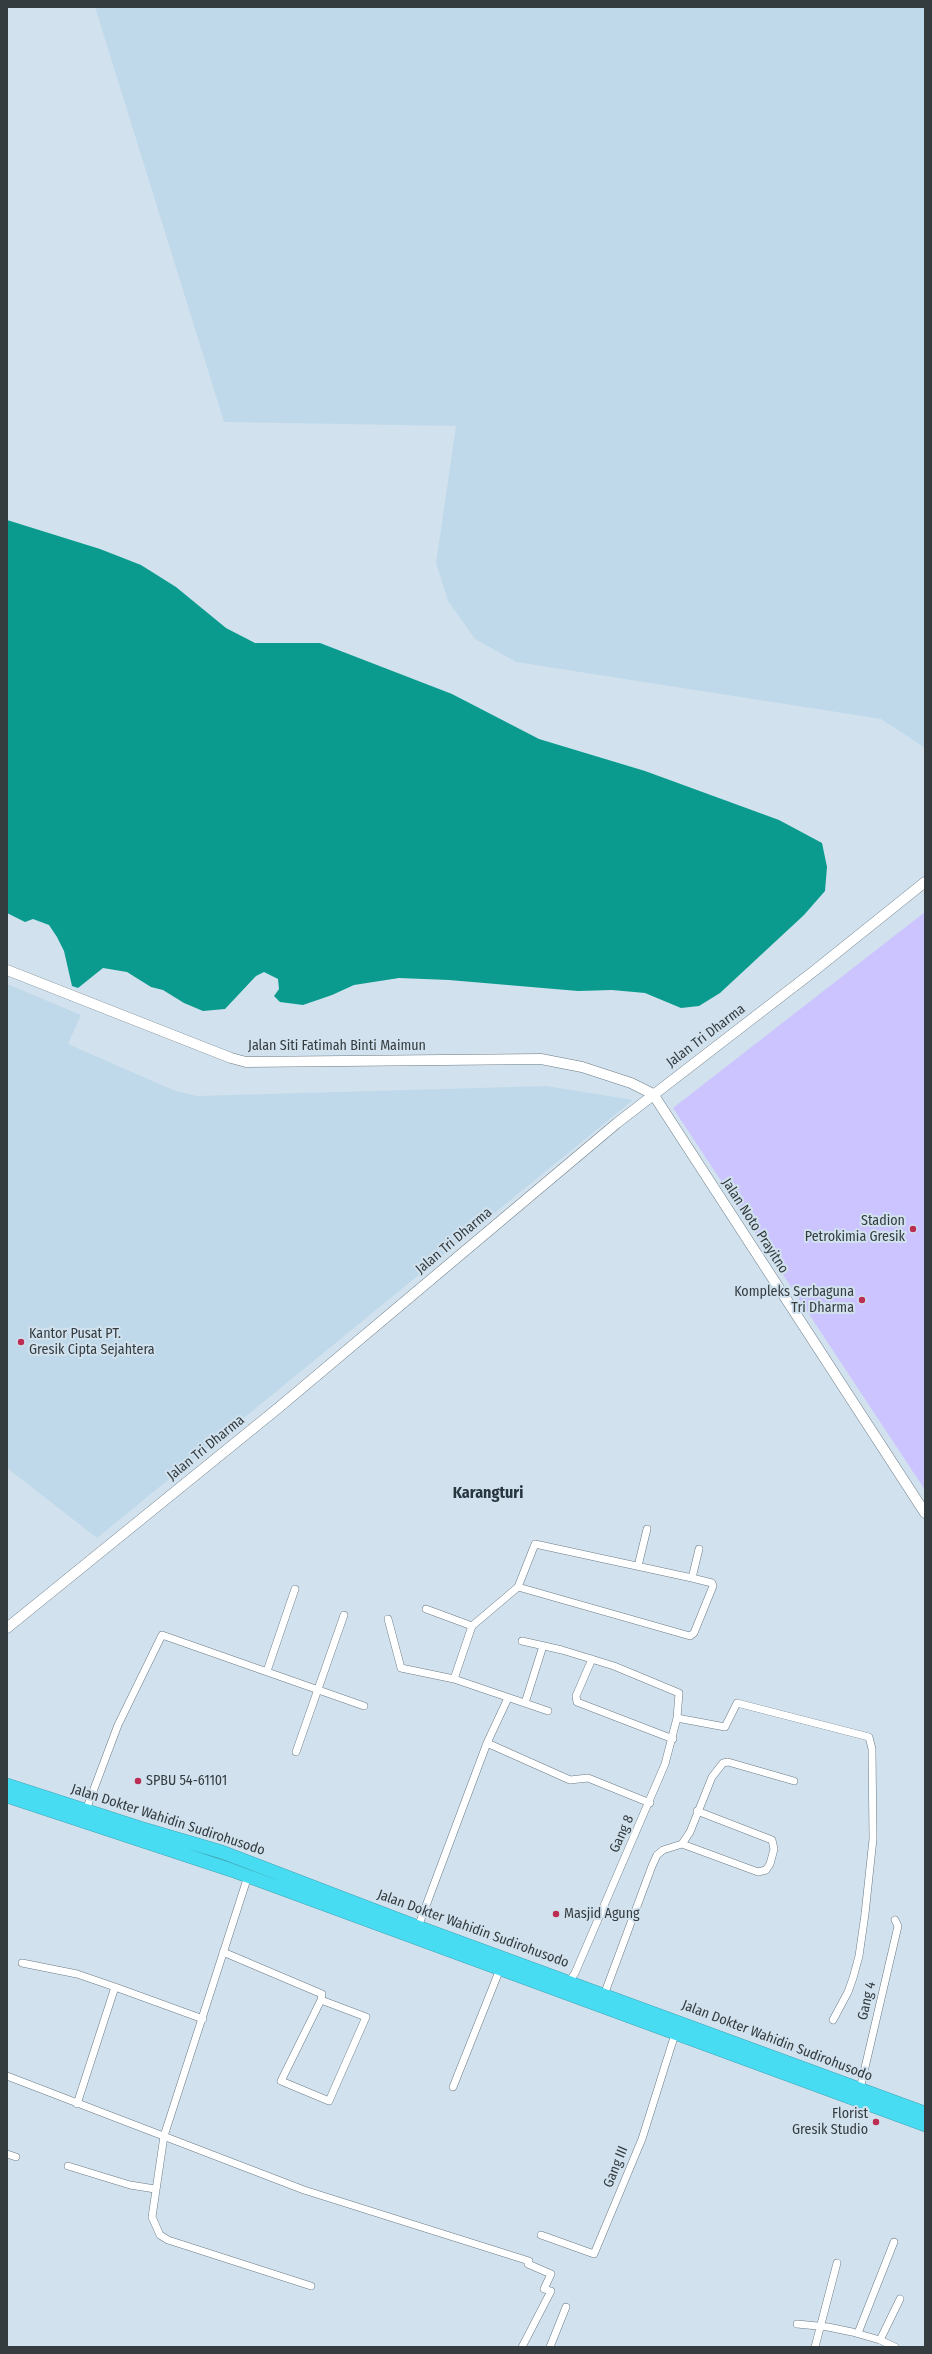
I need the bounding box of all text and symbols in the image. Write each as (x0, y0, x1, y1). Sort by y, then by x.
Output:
street label: Jalan Tri Dharma (663, 1001, 749, 1071)
street label: Jalan Siti Fatimah Binti Maimun (248, 1038, 426, 1054)
street label: Jalan Noto Prayitno (718, 1175, 792, 1277)
street label: Jalan Tri Dharma (412, 1204, 496, 1278)
place label: Stadion Petrokimia Gresik (805, 1213, 905, 1246)
marker: Stadion Petrokimia Gresik (908, 1224, 918, 1234)
place label: Kompleks Serbaguna Tri Dharma (734, 1284, 854, 1316)
marker: Kompleks Serbaguna Tri Dharma (857, 1295, 867, 1305)
place label: Kantor Pusat PT. Gresik Cipta Sejahtera (29, 1326, 155, 1358)
marker: Kantor Pusat PT. Gresik Cipta Sejahtera (16, 1337, 26, 1347)
street label: Jalan Tri Dharma (164, 1412, 248, 1484)
district label: Karangturi (453, 1484, 523, 1504)
place label: SPBU 54-61101 (146, 1773, 227, 1789)
marker: SPBU 54-61101 (133, 1776, 143, 1786)
street label: Jalan Dokter Wahidin Sudirohusodo (69, 1781, 267, 1859)
street label: Gang 8 (606, 1813, 638, 1855)
street label: Jalan Dokter Wahidin Sudirohusodo (375, 1886, 571, 1972)
place label: Masjid Agung (564, 1906, 640, 1922)
marker: Masjid Agung (551, 1909, 561, 1919)
street label: Gang 4 (854, 1980, 880, 2022)
street label: Jalan Dokter Wahidin Sudirohusodo (679, 1997, 875, 2085)
place label: Florist Gresik Studio (792, 2106, 868, 2138)
marker: Florist Gresik Studio (871, 2117, 881, 2127)
street label: Gang III (600, 2144, 632, 2190)

